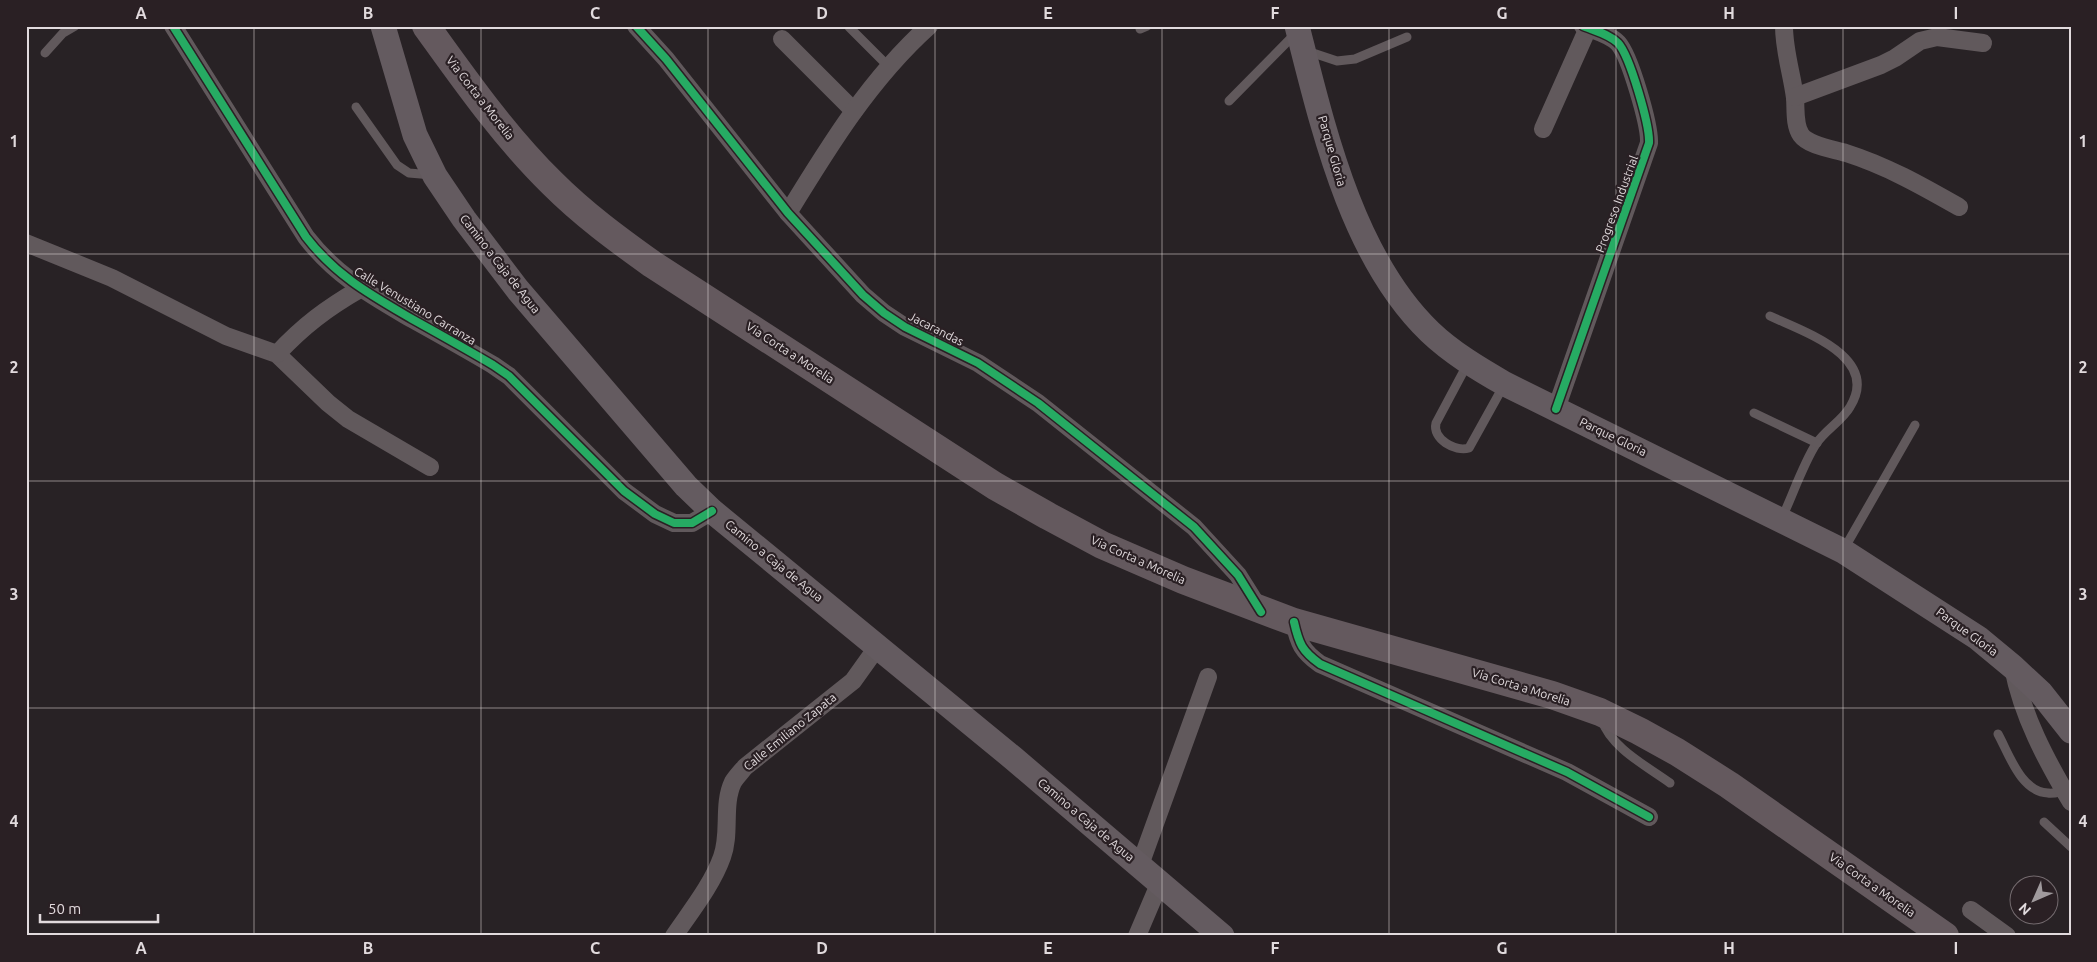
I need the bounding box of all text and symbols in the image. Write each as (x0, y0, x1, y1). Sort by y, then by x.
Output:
text: A (135, 4, 147, 22)
text: B (363, 4, 373, 22)
text: C (590, 4, 600, 22)
text: D (816, 4, 828, 22)
text: E (1043, 4, 1053, 22)
text: F (1271, 4, 1280, 22)
text: G (1496, 4, 1508, 22)
text: H (1723, 4, 1735, 22)
text: I (1954, 4, 1958, 22)
street label: Via Corta a Morelia (444, 53, 517, 142)
street label: Parque Gloria (1316, 114, 1349, 188)
text: 1 (9, 132, 19, 150)
text: 1 (2078, 132, 2088, 150)
street label: Progreso Industrial (1593, 154, 1640, 254)
street label: Camino a Caja de Agua (458, 212, 543, 316)
street label: Calle Venustiano Carranza (352, 264, 478, 347)
street label: Jacarandas (907, 309, 966, 348)
street label: Via Corta a Morelia (744, 319, 837, 386)
text: 2 (9, 358, 19, 376)
text: 2 (2078, 358, 2088, 376)
street label: Parque Gloria (1578, 415, 1649, 458)
street label: Camino a Caja de Agua (723, 517, 826, 604)
street label: Via Corta a Morelia (1089, 533, 1187, 586)
text: 3 (9, 585, 19, 603)
text: 3 (2078, 585, 2088, 603)
street label: Parque Gloria (1934, 605, 2001, 658)
street label: Via Corta a Morelia (1470, 665, 1572, 708)
street label: Calle Emiliano Zapata (741, 690, 838, 773)
street label: Camino a Caja de Agua (1035, 775, 1137, 864)
text: 4 (9, 812, 19, 830)
text: 4 (2078, 812, 2088, 830)
street label: Via Corta a Morelia (1827, 850, 1918, 919)
north arrow (2010, 874, 2060, 924)
scale bar (40, 892, 158, 924)
text: 50 m (48, 900, 81, 917)
text: N (2015, 900, 2034, 919)
text: A (135, 939, 147, 957)
text: B (363, 939, 373, 957)
text: C (590, 939, 600, 957)
text: D (816, 939, 828, 957)
text: E (1043, 939, 1053, 957)
text: F (1271, 939, 1280, 957)
text: G (1496, 939, 1508, 957)
text: H (1723, 939, 1735, 957)
text: I (1954, 939, 1958, 957)

